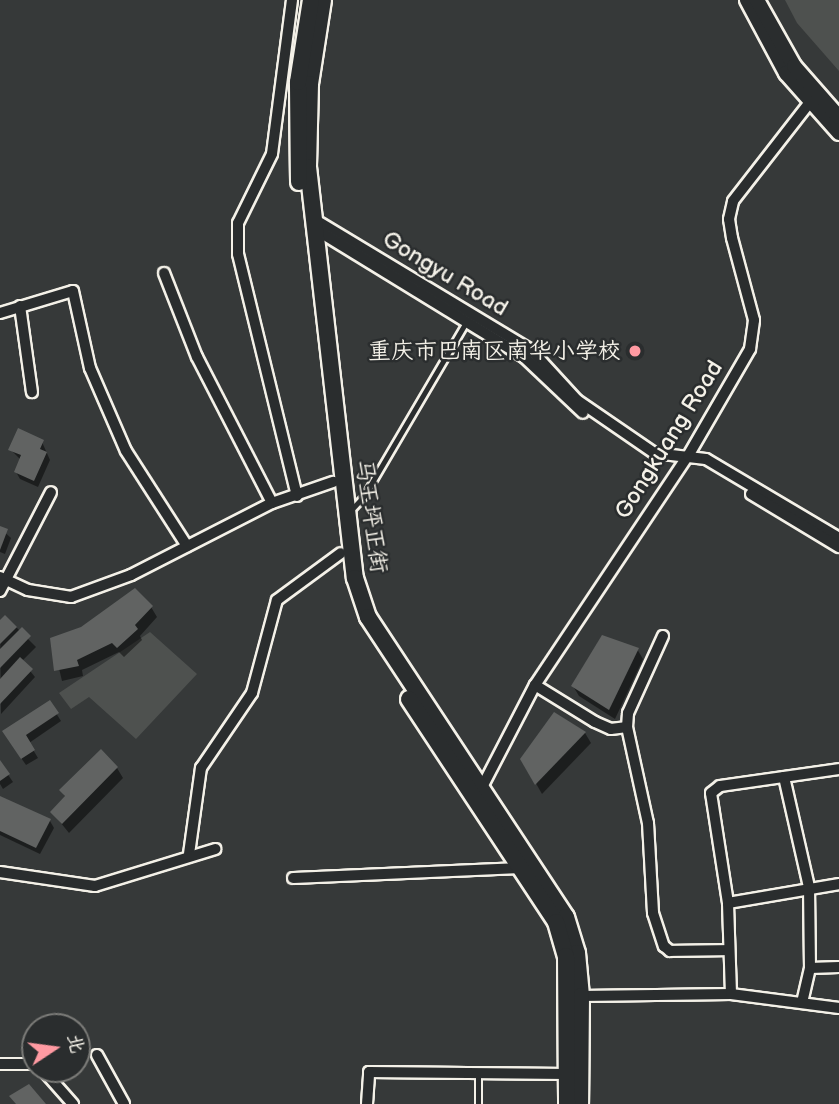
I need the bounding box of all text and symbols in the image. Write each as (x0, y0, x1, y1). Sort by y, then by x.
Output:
street label: Gongyu Road (377, 226, 513, 322)
place label: 重庆市巴南区南华小学校 (368, 337, 621, 365)
marker: 重庆市巴南区南华小学校 (627, 343, 643, 359)
street label: Gongkuang Road (609, 356, 729, 524)
street label: 马王坪正街 (349, 457, 393, 575)
north arrow (21, 1013, 91, 1083)
text: 北 (62, 1032, 88, 1055)

